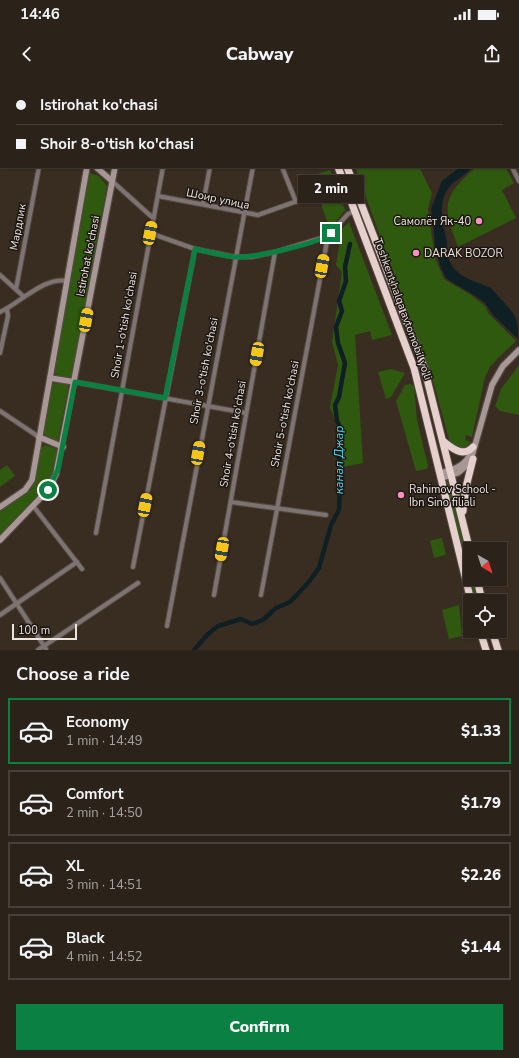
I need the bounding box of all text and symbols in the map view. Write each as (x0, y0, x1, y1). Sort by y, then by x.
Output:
text: 14:46 (20, 4, 60, 24)
text: Cabway (226, 42, 293, 66)
icon: back (16, 43, 38, 65)
icon: share (481, 43, 503, 65)
text: Istirohat ko'chasi (40, 95, 158, 115)
text: Shoir 8-o'tish ko'chasi (40, 134, 194, 154)
callout: 2 min (298, 175, 364, 203)
text: 2 min (314, 180, 348, 198)
street label: Шоир улица (185, 185, 251, 213)
street label: Мардлик (6, 202, 30, 251)
street label: Istirohat ko'chasi (73, 214, 103, 298)
place label: Самолёт Як-40 (393, 214, 471, 229)
marker: Самолёт Як-40 (474, 216, 484, 226)
car (142, 220, 158, 246)
route end (322, 224, 340, 242)
street label: Toshkent halqa avtomobil yo'li (370, 236, 436, 382)
place label: DARAK BOZOR (424, 246, 503, 261)
marker: DARAK BOZOR (411, 248, 421, 258)
car (314, 253, 330, 279)
street label: Shoir 1-o'tish ko'chasi (107, 270, 141, 380)
car (78, 307, 94, 333)
street label: Shoir 3-o'tish ko'chasi (186, 316, 222, 426)
car (249, 341, 265, 367)
street label: Shoir 5-o'tish ko'chasi (267, 359, 303, 469)
street label: Shoir 4-o'tish ko'chasi (216, 379, 250, 489)
water label: канал Джар (331, 426, 347, 494)
car (190, 440, 206, 466)
route start (39, 481, 57, 499)
place label: Rahimov School - Ibn Sino filiali (409, 482, 496, 510)
marker: Rahimov School - Ibn Sino filiali (396, 490, 406, 500)
car (137, 492, 153, 518)
car (214, 536, 230, 562)
north arrow (463, 542, 507, 586)
map controls (463, 542, 507, 638)
button: locate (463, 594, 507, 638)
scale bar (12, 622, 77, 641)
text: 100 m (18, 623, 50, 638)
text: Choose a ride (16, 662, 130, 686)
text: Economy (66, 712, 129, 732)
icon: car (18, 713, 54, 749)
text: $1.33 (461, 721, 501, 741)
text: 1 min · 14:49 (66, 732, 142, 750)
text: Comfort (66, 784, 123, 804)
icon: car (18, 785, 54, 821)
text: $1.79 (461, 793, 501, 813)
text: 2 min · 14:50 (66, 804, 142, 822)
text: XL (66, 856, 85, 876)
icon: car (18, 857, 54, 893)
text: $2.26 (461, 865, 501, 885)
text: 3 min · 14:51 (66, 876, 142, 894)
text: Black (66, 928, 104, 948)
icon: car (18, 929, 54, 965)
text: $1.44 (461, 937, 501, 957)
text: 4 min · 14:52 (66, 948, 142, 966)
button: Confirm (16, 1004, 503, 1050)

